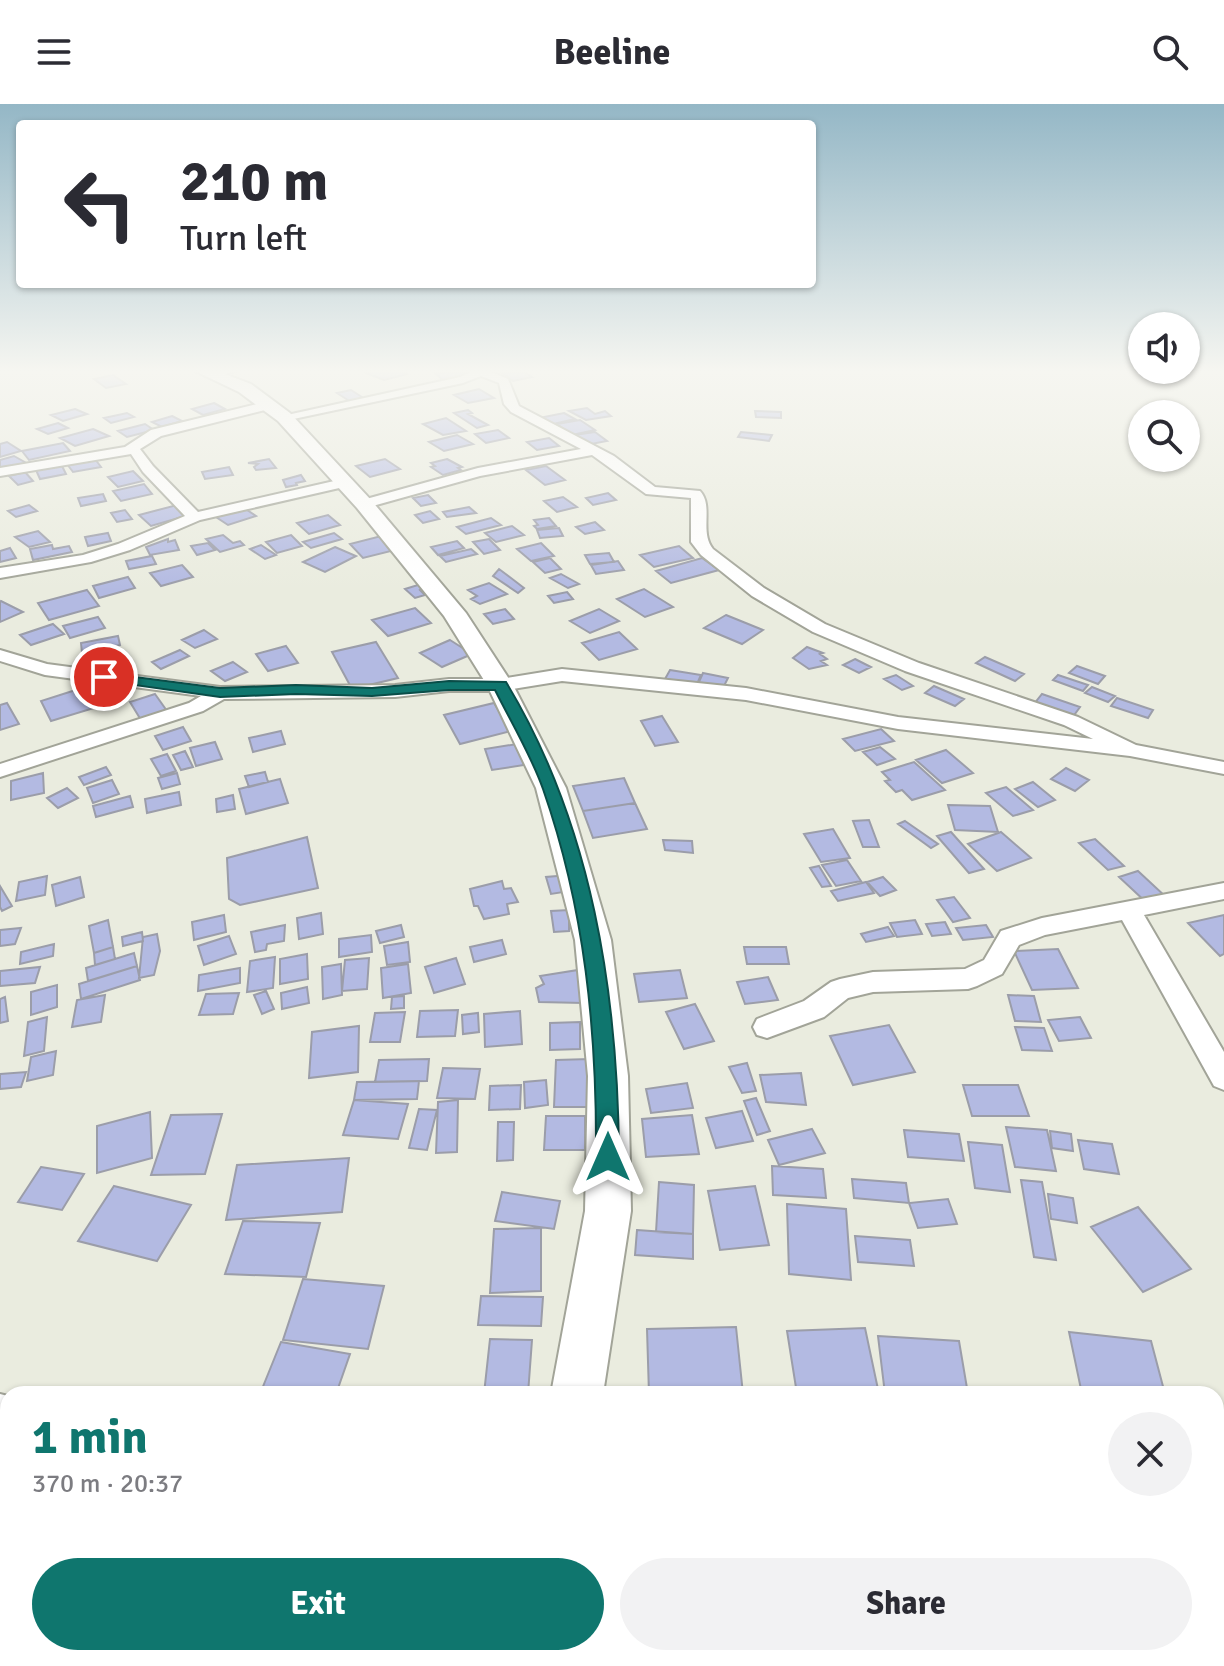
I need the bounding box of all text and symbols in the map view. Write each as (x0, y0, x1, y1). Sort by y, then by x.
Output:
icon: menu (32, 30, 76, 74)
text: Beeline (554, 30, 670, 75)
icon: search (1148, 30, 1192, 74)
text: 210 m (180, 147, 328, 216)
icon: left (48, 152, 152, 256)
text: Turn left (180, 216, 307, 261)
map controls (1128, 312, 1200, 472)
button: sound (1128, 312, 1200, 384)
button: search (1128, 400, 1200, 472)
pin (70, 643, 138, 711)
icon: arrive (82, 655, 126, 699)
position arrow (566, 1115, 650, 1199)
text: 1 min (32, 1408, 148, 1467)
button: close (1108, 1412, 1192, 1496)
text: 370 m · 20:37 (32, 1468, 183, 1500)
button: Exit (32, 1558, 604, 1650)
button: Share (620, 1558, 1192, 1650)

